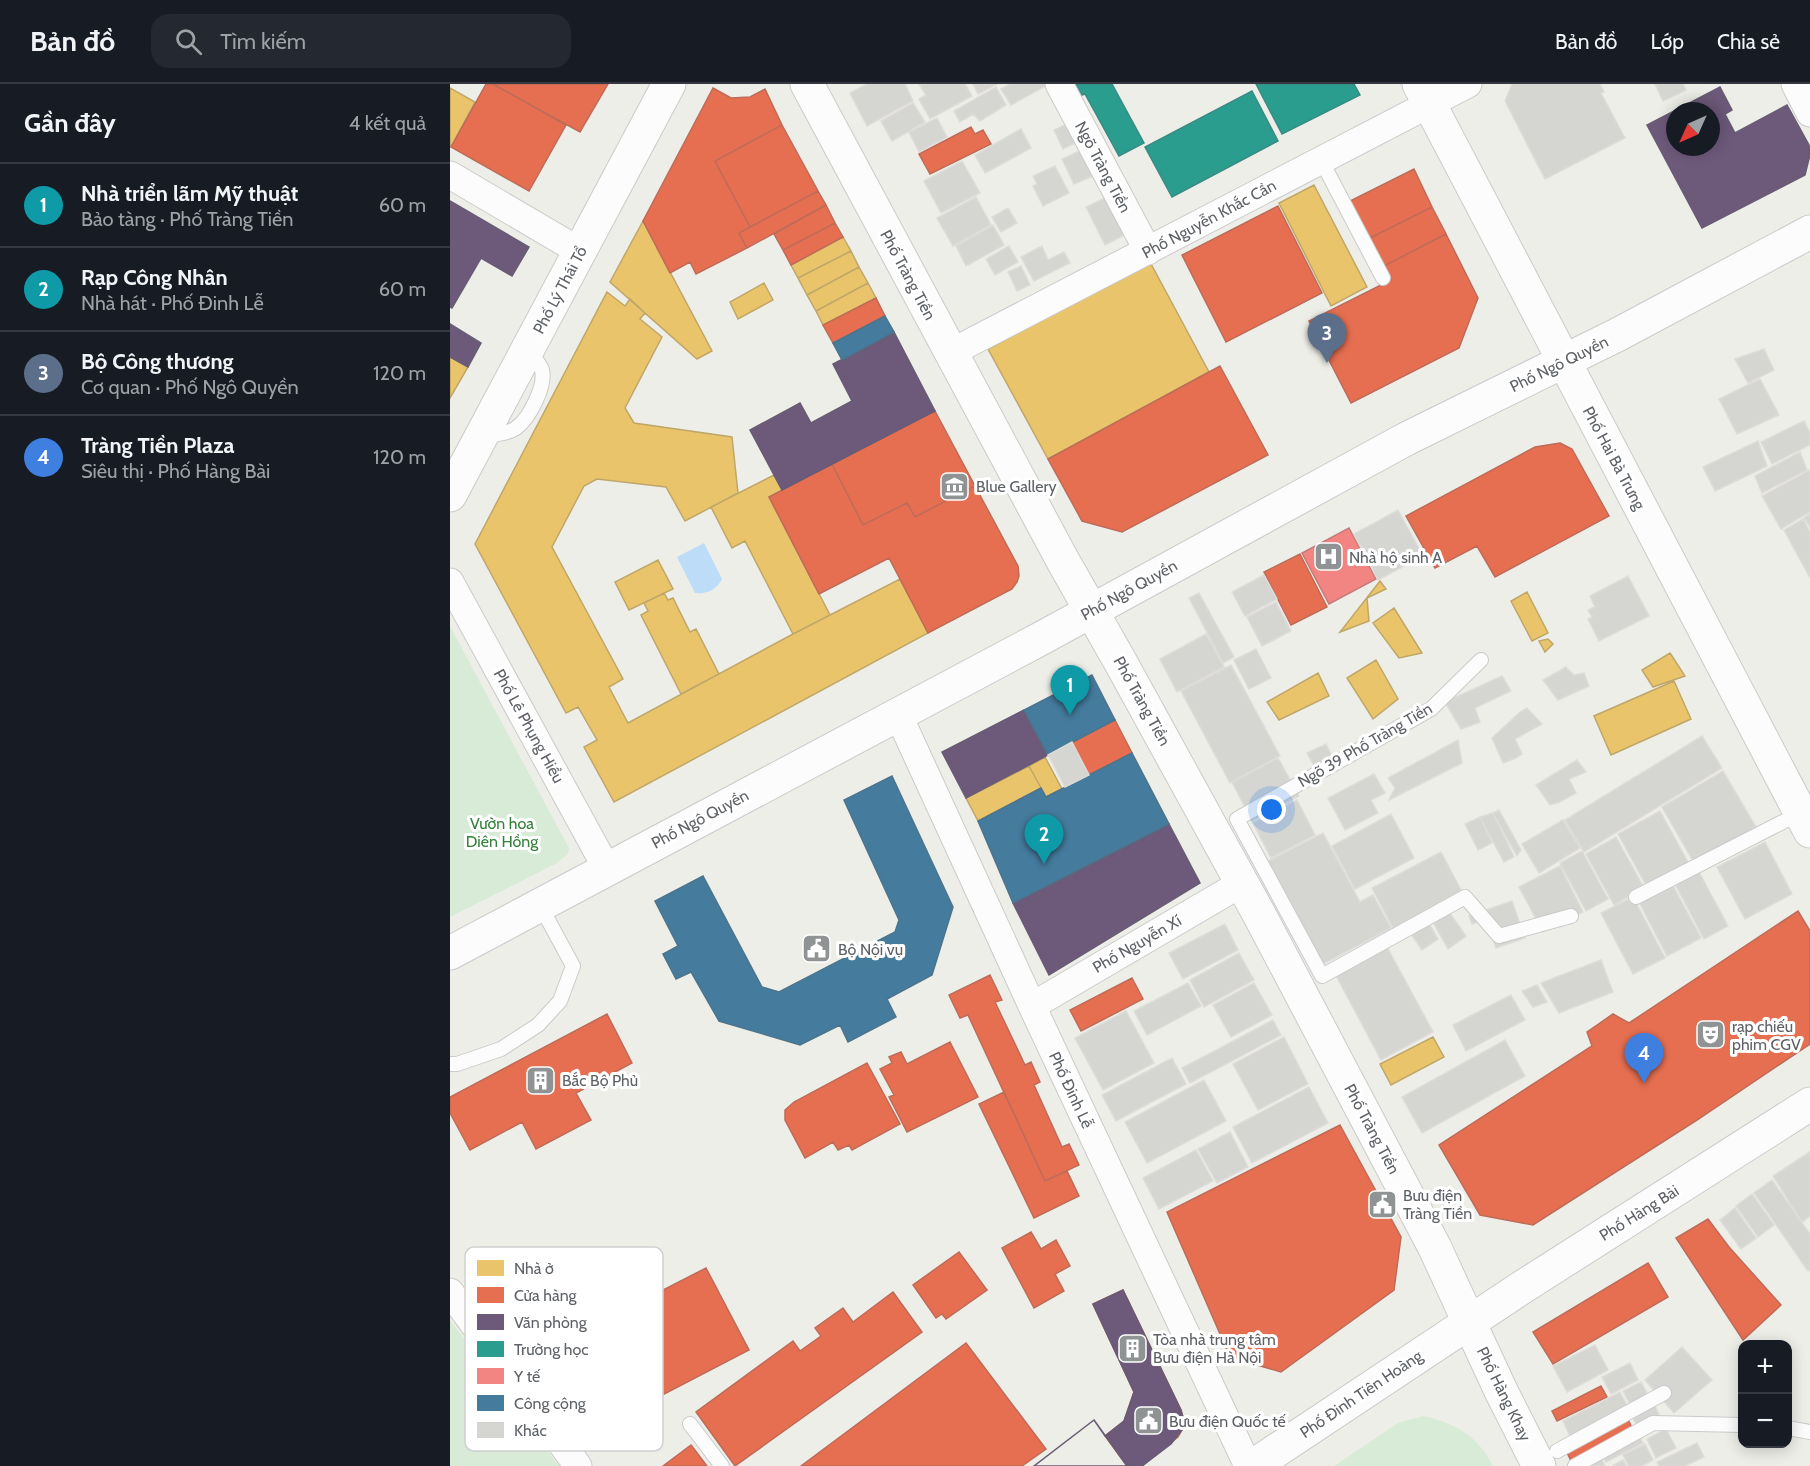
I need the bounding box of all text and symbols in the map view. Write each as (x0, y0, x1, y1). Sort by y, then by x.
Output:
search box (151, 14, 571, 68)
text: Bản đồ (30, 24, 115, 58)
icon: search (172, 25, 205, 58)
text: Tìm kiếm (220, 28, 306, 55)
text: Bản đồ (1555, 29, 1617, 54)
text: Lớp (1650, 29, 1684, 54)
text: Chia sẻ (1717, 29, 1780, 54)
north arrow (1666, 102, 1720, 156)
text: Gần đây (24, 107, 116, 139)
text: 4 kết quả (349, 111, 426, 135)
street label: Ngõ Tràng Tiền (1071, 118, 1135, 216)
street label: Phố Nguyễn Khắc Cần (1139, 176, 1279, 262)
text: Nhà triển lãm Mỹ thuật (81, 180, 298, 207)
text: 1 (40, 193, 47, 217)
text: 60 m (379, 193, 426, 217)
text: Bảo tàng · Phố Tràng Tiền (81, 207, 293, 231)
street label: Phố Tràng Tiền (876, 227, 940, 323)
street label: Phố Lý Thái Tổ (529, 243, 591, 337)
text: Rạp Công Nhân (81, 264, 228, 291)
text: 2 (38, 277, 49, 301)
text: 60 m (379, 277, 426, 301)
text: Nhà hát · Phố Đinh Lễ (81, 291, 264, 315)
pin: 3 (1308, 314, 1346, 363)
street label: Phố Ngô Quyền (1507, 332, 1611, 396)
text: Bộ Công thương (81, 348, 234, 375)
text: 3 (38, 361, 49, 385)
text: 120 m (373, 361, 426, 385)
text: Cơ quan · Phố Ngô Quyền (81, 375, 299, 399)
street label: Phố Hai Bà Trưng (1579, 403, 1650, 514)
text: Tràng Tiền Plaza (81, 432, 234, 459)
text: 4 (37, 445, 50, 469)
text: 120 m (373, 445, 426, 469)
text: Siêu thị · Phố Hàng Bài (81, 459, 270, 483)
museum icon: Blue Gallery (939, 470, 971, 502)
place label: Blue Gallery (976, 477, 1057, 496)
hospital icon: Nhà hộ sinh A (1312, 541, 1344, 573)
place label: Nhà hộ sinh A (1349, 548, 1442, 567)
street label: Phố Ngô Quyền (1078, 556, 1181, 624)
street label: Phố Tràng Tiền (1110, 653, 1174, 749)
street label: Phố Lê Phụng Hiểu (490, 666, 568, 786)
pin: 1 (1050, 666, 1090, 715)
street label: Ngõ 39 Phố Tràng Tiền (1294, 699, 1436, 791)
street label: Phố Ngô Quyền (648, 785, 752, 853)
your location (1257, 795, 1286, 824)
park label: Vườn hoa Diên Hồng (466, 814, 539, 851)
pin: 2 (1024, 814, 1064, 864)
street label: Phố Nguyễn Xí (1089, 911, 1185, 977)
public building icon: Bộ Nội vụ (801, 933, 833, 965)
place label: Bộ Nội vụ (838, 940, 903, 959)
place label: rạp chiếu phim CGV (1732, 1017, 1801, 1054)
theatre icon: rạp chiếu phim CGV (1695, 1019, 1727, 1051)
pin: 4 (1624, 1034, 1664, 1083)
street label: Phố Đinh Lễ (1045, 1049, 1097, 1131)
building icon: Bắc Bộ Phủ (525, 1064, 557, 1096)
place label: Bắc Bộ Phủ (562, 1071, 638, 1090)
street label: Phố Tràng Tiền (1340, 1081, 1404, 1177)
street label: Phố Hàng Bài (1596, 1181, 1682, 1245)
place label: Bưu điện Tràng Tiền (1403, 1186, 1472, 1223)
public building icon: Bưu điện Tràng Tiền (1366, 1188, 1398, 1220)
legend (465, 1247, 663, 1451)
text: Nhà ở (514, 1259, 554, 1278)
text: Cửa hàng (514, 1286, 578, 1305)
text: Văn phòng (514, 1313, 588, 1332)
place label: Tòa nhà trung tâm Bưu điện Hà Nội (1153, 1330, 1276, 1367)
building icon: Tòa nhà trung tâm Bưu điện Hà Nội (1116, 1332, 1148, 1364)
text: Trường học (514, 1340, 589, 1359)
map controls (1738, 1340, 1792, 1448)
button: + (1738, 1340, 1792, 1394)
street label: Phố Hàng Khay (1473, 1344, 1535, 1444)
street label: Phố Đinh Tiên Hoàng (1296, 1345, 1427, 1442)
text: Y tế (513, 1367, 541, 1386)
text: Công cộng (514, 1394, 587, 1413)
button: − (1738, 1394, 1792, 1448)
public building icon: Bưu điện Quốc tế (1132, 1405, 1164, 1437)
place label: Bưu điện Quốc tế (1169, 1412, 1286, 1431)
text: Khác (514, 1421, 547, 1440)

